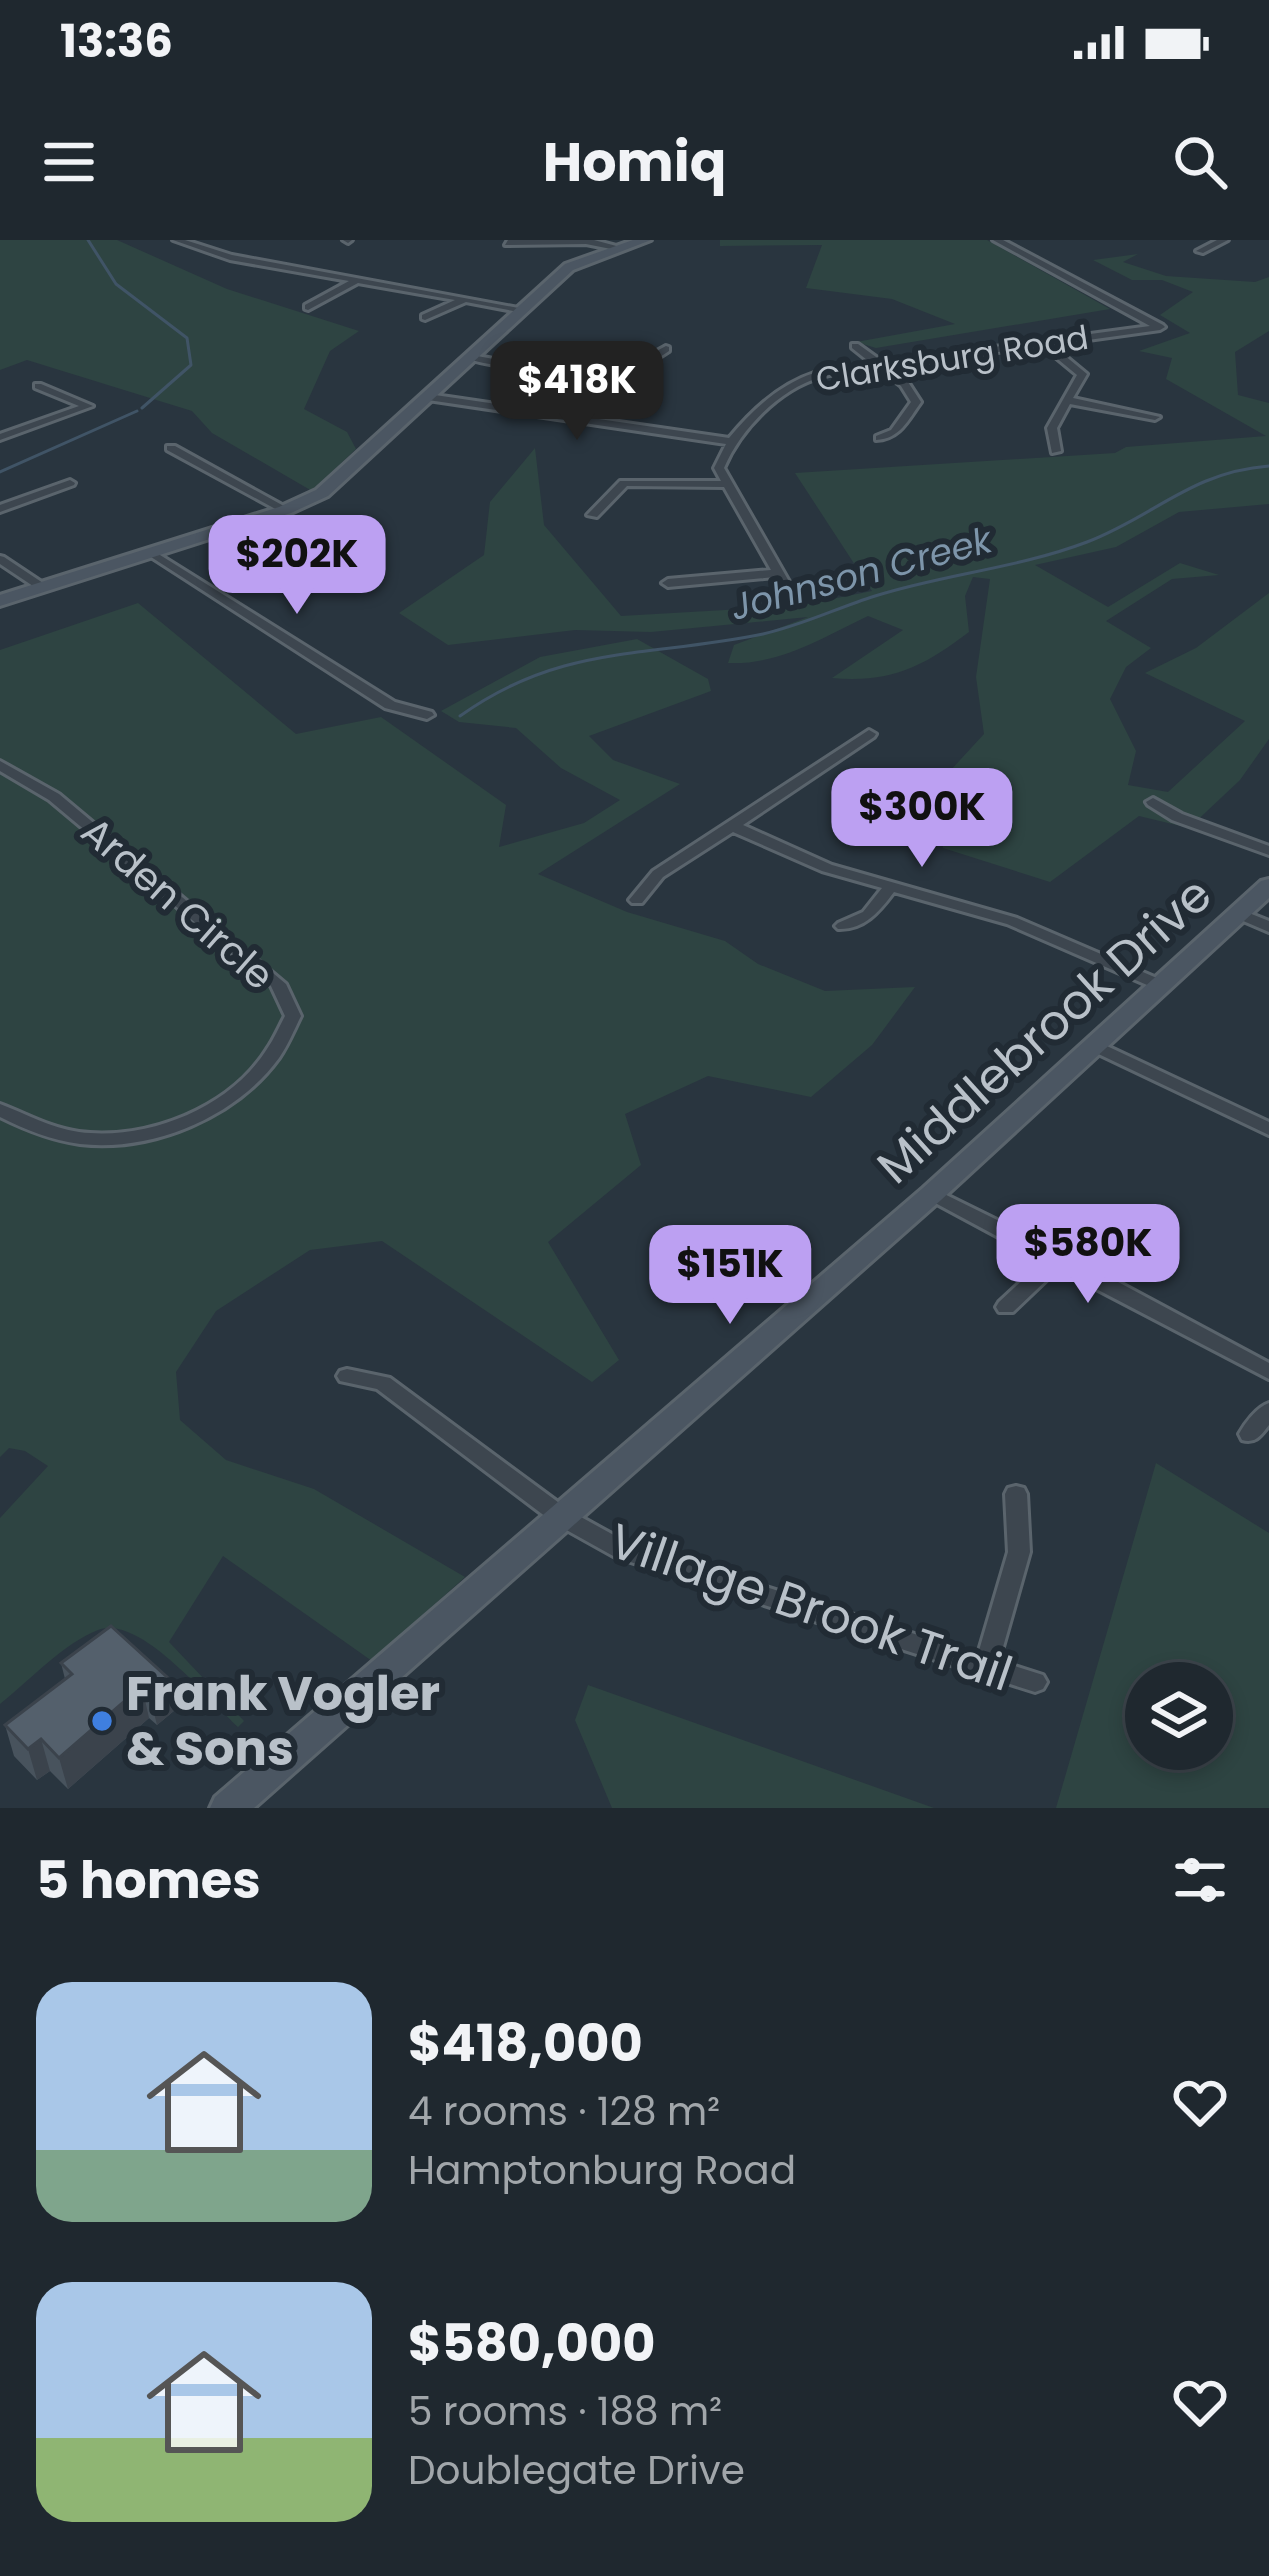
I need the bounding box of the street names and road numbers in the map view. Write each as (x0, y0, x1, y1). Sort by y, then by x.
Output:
street label: Clarksburg Road (813, 314, 1092, 403)
street label: Arden Circle (70, 804, 286, 1002)
street label: Middlebrook Drive (862, 862, 1226, 1199)
street label: Village Brook Trail (601, 1507, 1021, 1708)

